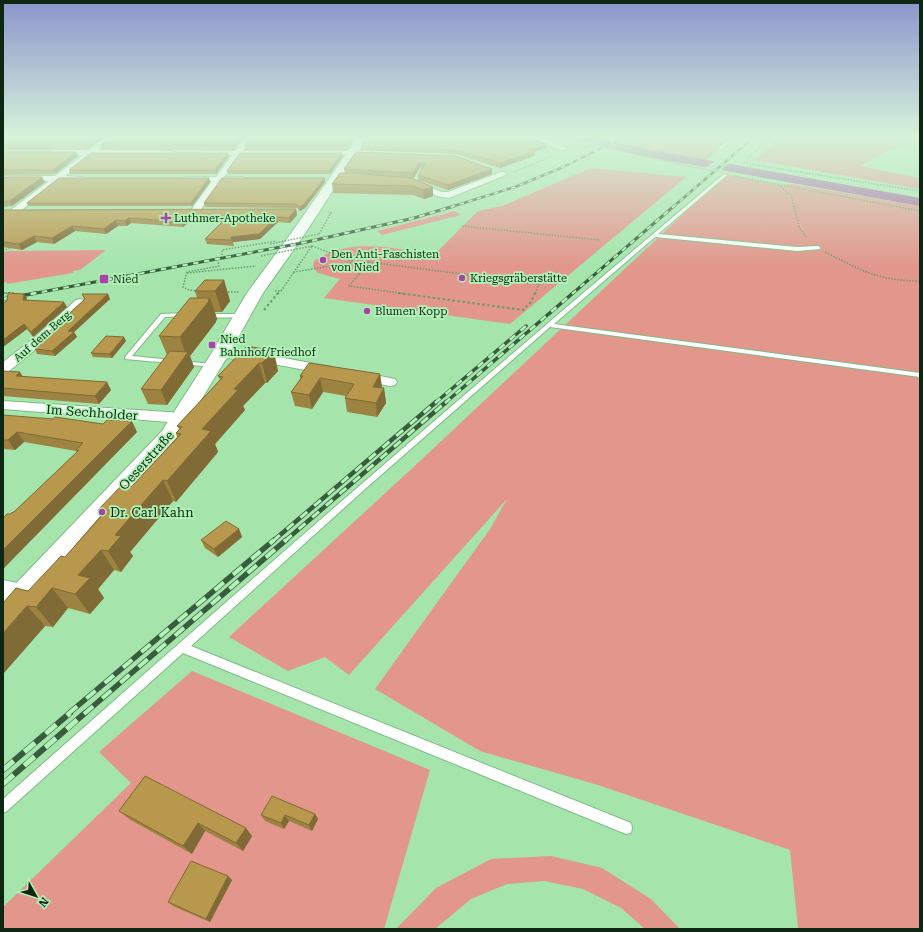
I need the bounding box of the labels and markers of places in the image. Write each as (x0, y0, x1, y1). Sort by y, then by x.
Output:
place label: Luthmer-Apotheke (174, 212, 275, 225)
marker: Luthmer-Apotheke (161, 213, 171, 223)
place label: Den Anti-Faschisten von Nied (331, 248, 439, 274)
marker: Den Anti-Faschisten von Nied (318, 255, 328, 265)
place label: Kriegsgräberstätte (470, 272, 567, 285)
marker: Nied (98, 273, 110, 285)
place label: Nied (113, 273, 138, 286)
marker: Kriegsgräberstätte (457, 273, 467, 283)
place label: Blumen Kopp (375, 305, 448, 318)
marker: Blumen Kopp (362, 306, 372, 316)
place label: Nied Bahnhof/Friedhof (220, 333, 316, 359)
marker: Nied Bahnhof/Friedhof (207, 340, 217, 350)
place label: Dr. Carl Kahn (110, 505, 194, 520)
marker: Dr. Carl Kahn (97, 507, 107, 517)

